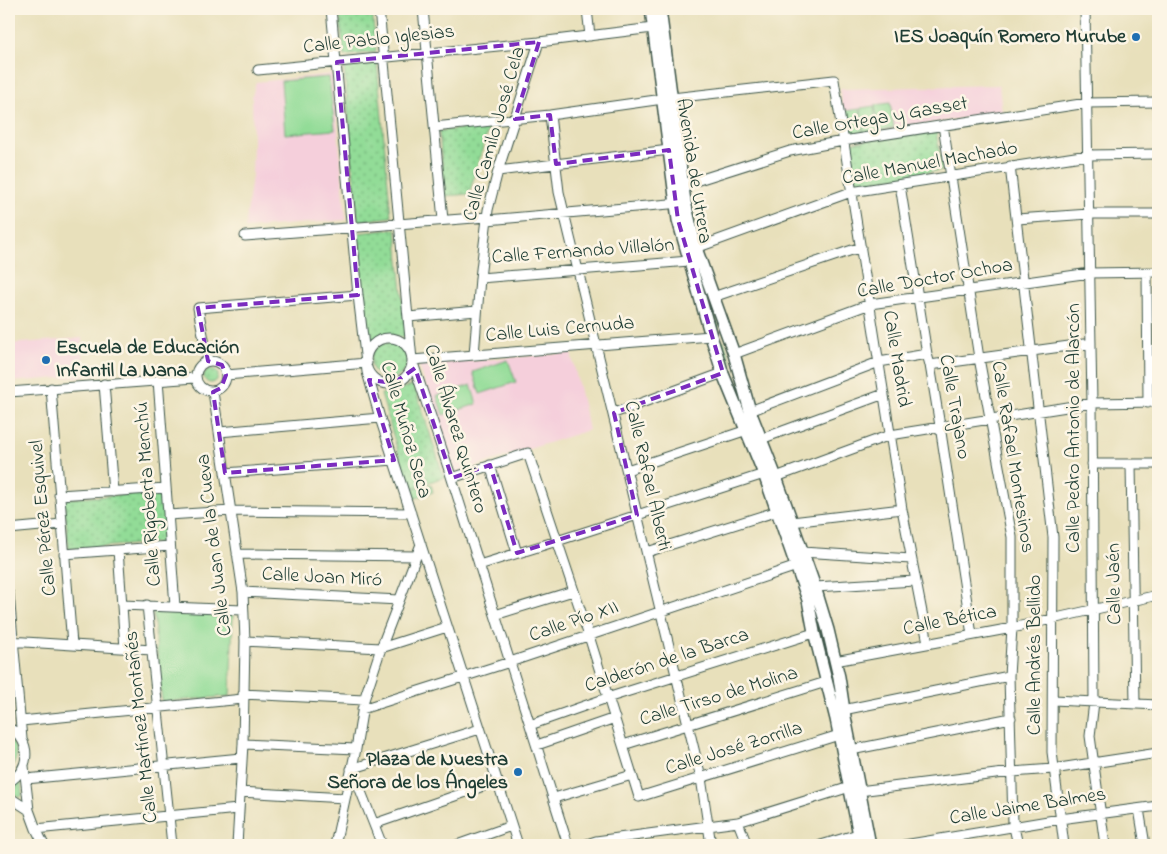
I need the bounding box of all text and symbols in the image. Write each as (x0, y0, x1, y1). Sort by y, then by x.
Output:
street label: Calle Pablo Iglesias (302, 18, 456, 63)
place label: IES Joaquín Romero Murube (894, 23, 1127, 52)
marker: IES Joaquín Romero Murube (1130, 31, 1142, 43)
street label: Calle Camilo José Cela (456, 43, 534, 225)
street label: Calle Ortega y Gasset (790, 89, 971, 150)
street label: Avenida de Utrera (667, 96, 719, 246)
street label: Calle Manuel Machado (840, 134, 1020, 194)
street label: Calle Fernando Villalón (491, 231, 675, 273)
street label: Calle Doctor Ochoa (855, 251, 1015, 307)
street label: Calle Pedro Antonio de Alarcón (1060, 303, 1089, 553)
street label: Calle Madrid (874, 308, 918, 410)
street label: Calle Luis Cernuda (484, 309, 636, 351)
place label: Escuela de Educación Infantil La Nana (56, 334, 239, 386)
street label: Calle Álvarez Quintero (416, 341, 494, 517)
street label: Calle Trajano (931, 352, 977, 462)
marker: Escuela de Educación Infantil La Nana (40, 354, 52, 366)
street label: Calle Muñoz Seca (372, 358, 438, 502)
street label: Calle Rafael Montesinos (983, 359, 1041, 555)
street label: Calle Rafael Alberti (616, 398, 678, 554)
street label: Calle Rigoberta Menchú (128, 401, 171, 587)
street label: Calle Pérez Esquivel (23, 439, 65, 597)
street label: Calle Juan de la Cueva (189, 452, 241, 638)
street label: Calle Jaén (1100, 543, 1130, 625)
street label: Calle Joan Miró (261, 560, 383, 596)
street label: Calle Andrés Bellido (1021, 575, 1050, 735)
street label: Calle Pío XII (525, 593, 623, 651)
street label: Calle Bética (901, 598, 999, 644)
street label: Calderón de la Barca (581, 621, 753, 701)
street label: Calle Martínez Montañés (117, 629, 167, 825)
street label: Calle Tirso de Molina (636, 659, 802, 735)
street label: Calle José Zorrilla (662, 714, 806, 784)
place label: Plaza de Nuestra Señora de los Ángeles (327, 746, 508, 799)
marker: Plaza de Nuestra Señora de los Ángeles (512, 766, 524, 778)
street label: Calle Jaime Balmes (948, 780, 1108, 834)

